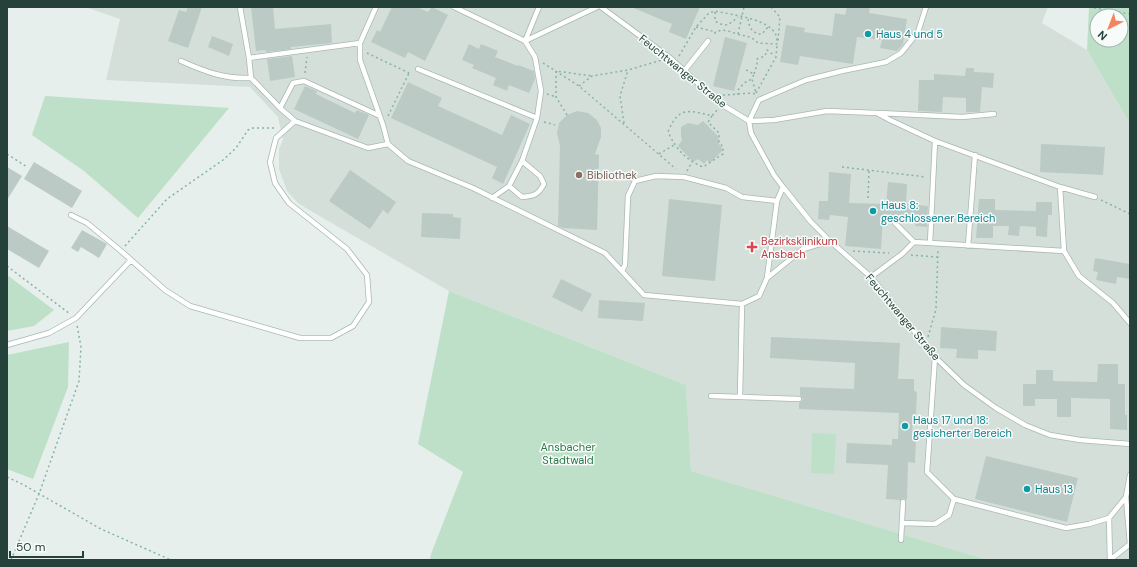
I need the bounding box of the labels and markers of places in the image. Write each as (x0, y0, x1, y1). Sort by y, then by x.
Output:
place label: Haus 4 und 5 (876, 27, 943, 41)
marker: Haus 4 und 5 (863, 29, 873, 39)
place label: Bibliothek (587, 168, 637, 182)
marker: Bibliothek (574, 170, 584, 180)
place label: Haus 8: geschlossener Bereich (881, 198, 995, 225)
marker: Haus 8: geschlossener Bereich (868, 206, 878, 216)
place label: Bezirksklinikum Ansbach (761, 234, 838, 261)
marker: Bezirksklinikum Ansbach (746, 241, 758, 253)
place label: Haus 17 und 18: gesicherter Bereich (913, 413, 1012, 440)
marker: Haus 17 und 18: gesicherter Bereich (900, 421, 910, 431)
place label: Haus 13 (1035, 482, 1073, 496)
marker: Haus 13 (1022, 484, 1032, 494)

